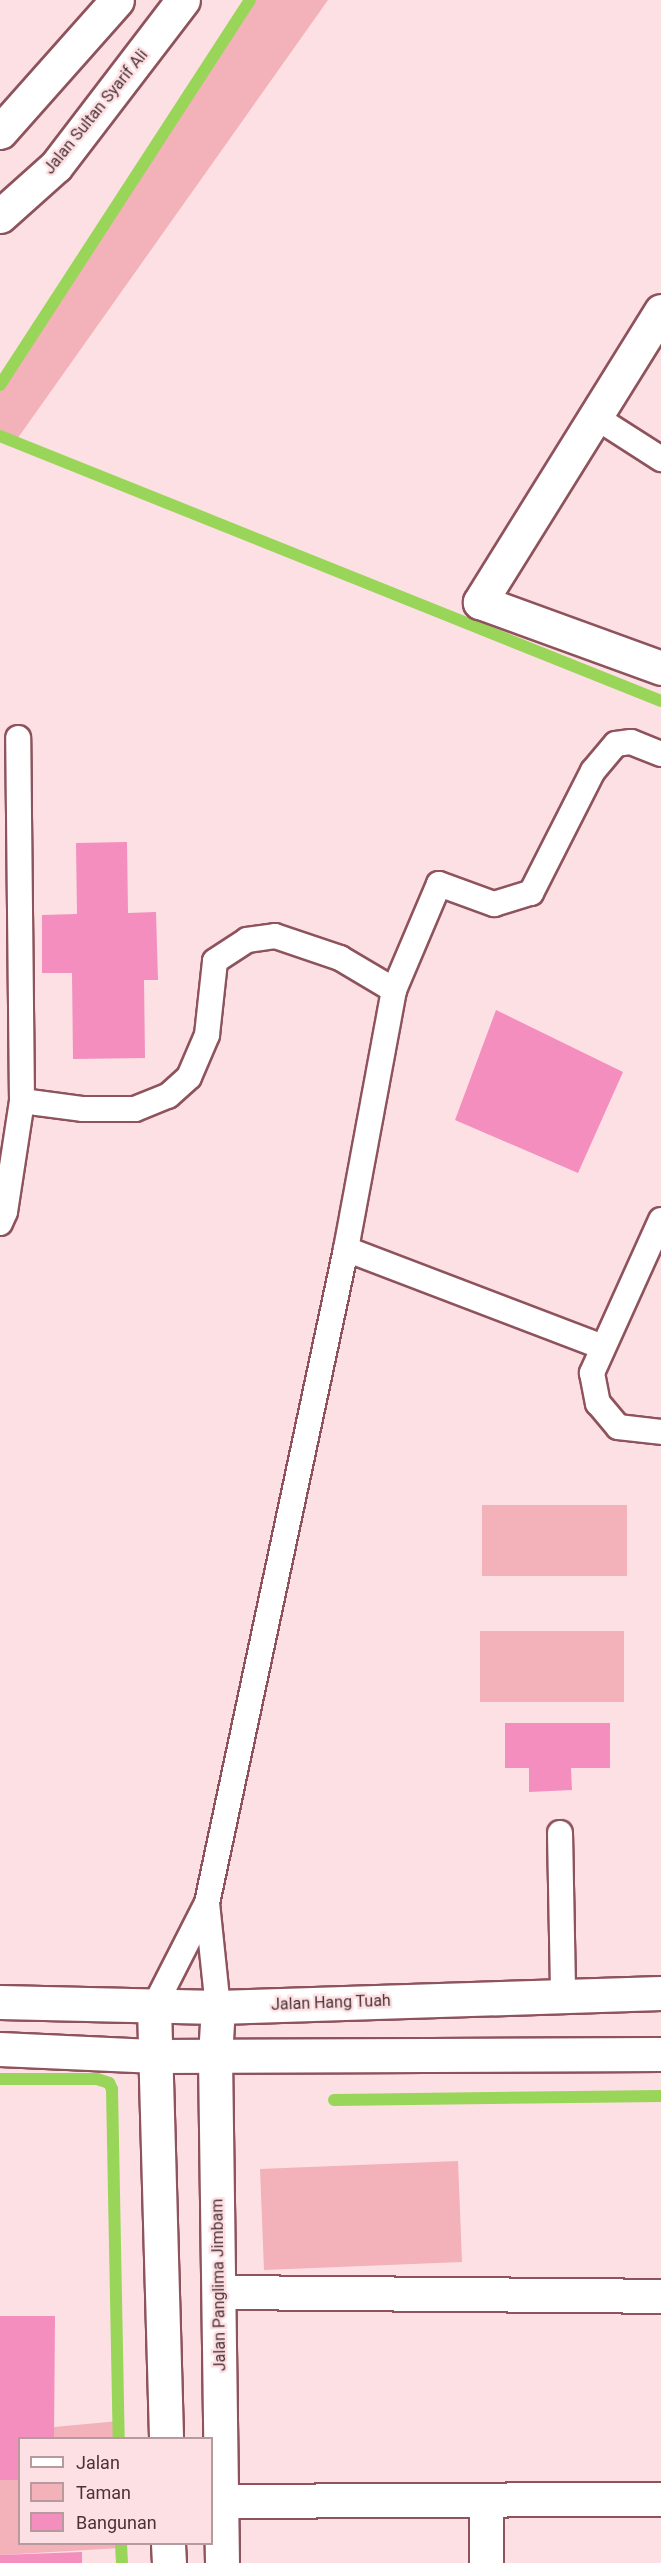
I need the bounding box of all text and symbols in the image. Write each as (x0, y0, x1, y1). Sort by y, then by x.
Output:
street label: Jalan Sultan Syarif Ali (40, 46, 152, 178)
street label: Jalan Hang Tuah (271, 1991, 391, 2015)
street label: Jalan Panglima Jimbam (208, 2199, 230, 2371)
legend (18, 2437, 213, 2545)
text: Jalan (76, 2452, 120, 2473)
text: Taman (76, 2482, 131, 2503)
text: Bangunan (76, 2512, 157, 2533)

